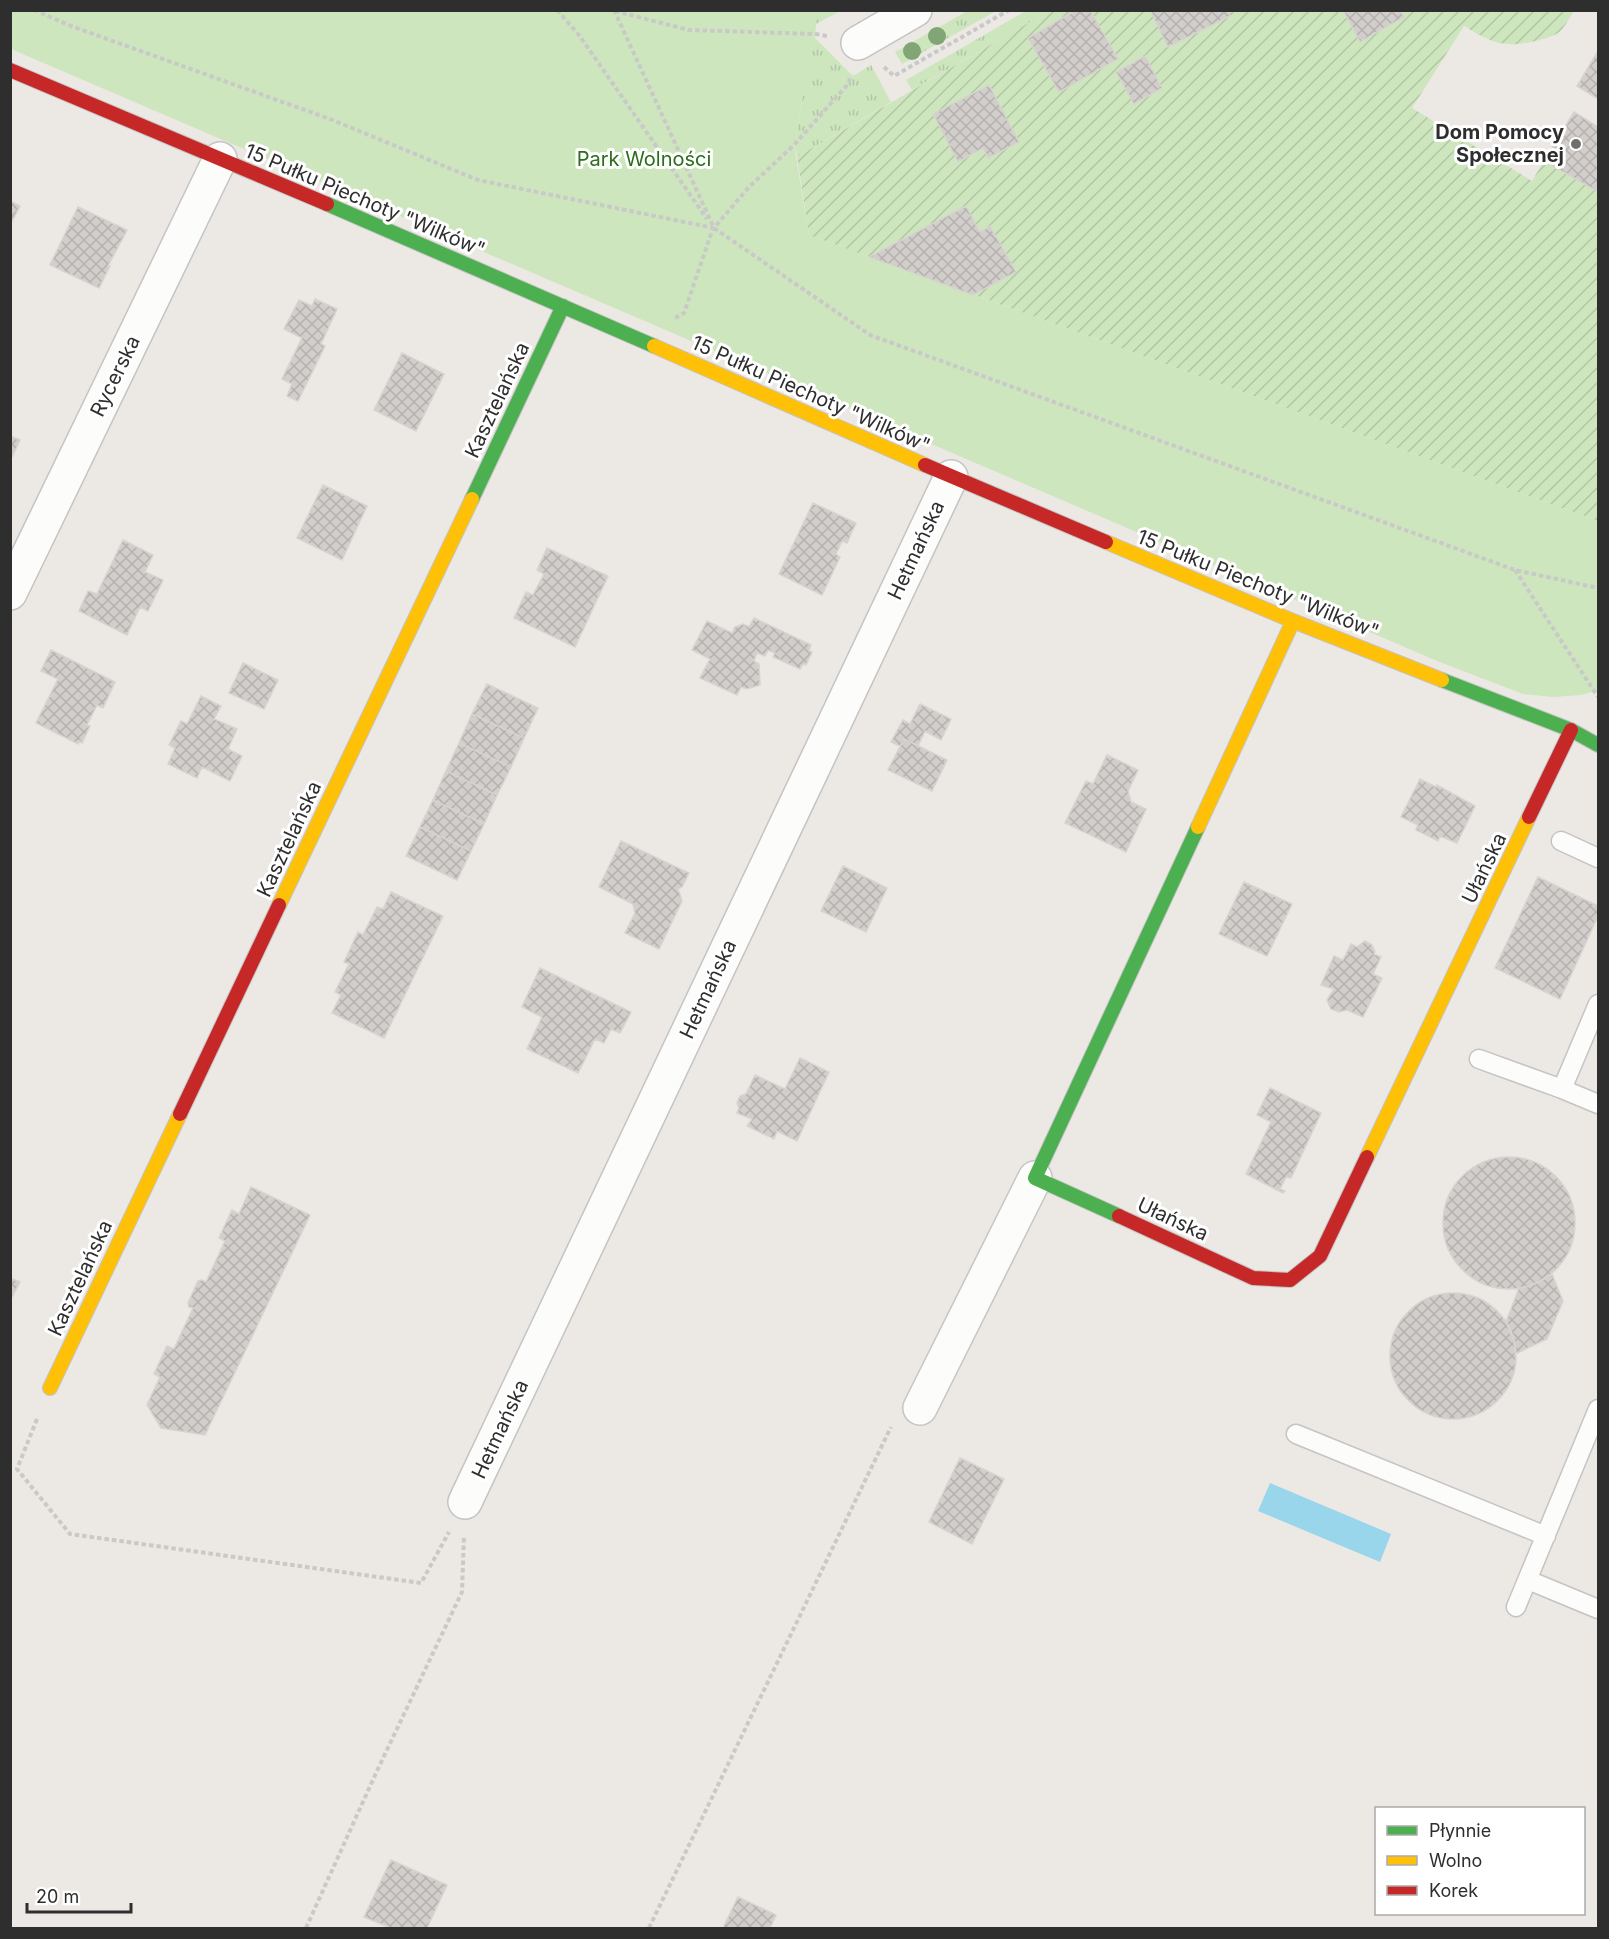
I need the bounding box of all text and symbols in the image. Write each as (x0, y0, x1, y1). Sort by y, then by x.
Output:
place label: Dom Pomocy Społecznej (1435, 120, 1564, 167)
marker: Dom Pomocy Społecznej (1569, 137, 1583, 151)
street label: 15 Pułku Piechoty "Wilków" (241, 138, 489, 262)
park label: Park Wolności (577, 147, 711, 171)
street label: 15 Pułku Piechoty "Wilków" (688, 330, 934, 458)
street label: Rycerska (85, 332, 145, 420)
street label: Kasztelańska (460, 338, 534, 462)
street label: Hetmańska (883, 497, 949, 603)
street label: 15 Pułku Piechoty "Wilków" (1134, 524, 1382, 644)
street label: Kasztelańska (252, 777, 326, 901)
street label: Ułańska (1457, 829, 1511, 907)
street label: Hetmańska (675, 936, 741, 1042)
street label: Ułańska (1134, 1192, 1212, 1246)
street label: Kasztelańska (43, 1216, 117, 1340)
street label: Hetmańska (467, 1376, 533, 1482)
legend (1375, 1807, 1585, 1915)
text: Płynnie (1429, 1820, 1491, 1841)
text: Wolno (1429, 1850, 1482, 1871)
scale bar (27, 1876, 130, 1914)
text: Korek (1429, 1880, 1478, 1901)
text: 20 m (36, 1886, 79, 1907)

